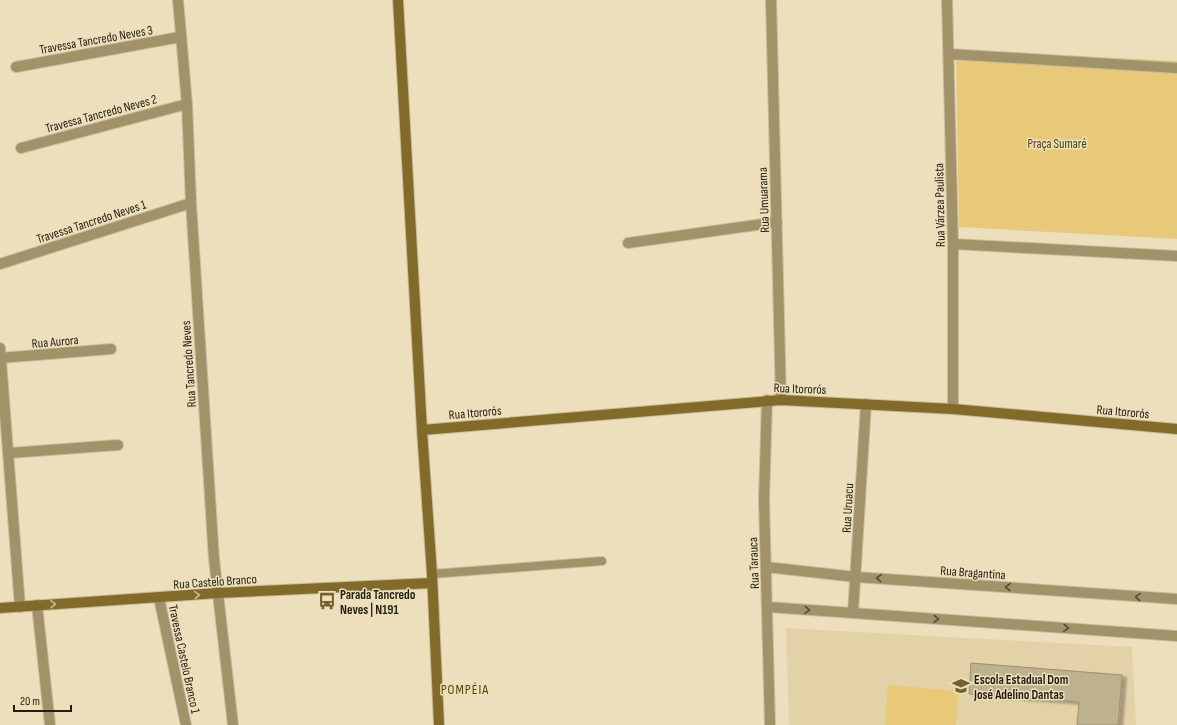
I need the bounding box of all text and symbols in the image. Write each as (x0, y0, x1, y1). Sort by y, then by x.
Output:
street label: Travessa Tancredo Neves 3 (38, 22, 154, 58)
street label: Travessa Tancredo Neves 2 (44, 91, 159, 137)
park label: Praça Sumaré (1027, 136, 1087, 152)
street label: Rua Várzea Paulista (931, 163, 949, 247)
street label: Rua Umuarama (755, 167, 773, 233)
street label: Travessa Tancredo Neves 1 (35, 197, 148, 247)
street label: Rua Tancredo Neves (178, 320, 200, 408)
street label: Rua Aurora (31, 332, 79, 352)
street label: Rua Itororós (773, 380, 827, 398)
street label: Rua Itororós (1096, 402, 1150, 422)
street label: Rua Itororós (448, 403, 502, 423)
street label: Rua Uruacu (839, 483, 857, 533)
street label: Rua Tarauca (745, 537, 763, 589)
street label: Rua Bragantina (940, 563, 1006, 583)
street label: Rua Castelo Branco (173, 571, 257, 593)
one-way arrow (876, 574, 882, 583)
one-way arrow (1005, 583, 1011, 592)
place label: Parada Tancredo Neves | N191 (340, 587, 416, 618)
one-way arrow (194, 590, 200, 599)
bus stop icon: Parada Tancredo Neves | N191 (317, 591, 337, 611)
one-way arrow (1135, 592, 1141, 601)
one-way arrow (50, 600, 56, 609)
street label: Travessa Castelo Branco 1 (165, 603, 203, 716)
one-way arrow (804, 605, 810, 614)
one-way arrow (933, 614, 939, 623)
one-way arrow (1063, 623, 1069, 632)
place label: Escola Estadual Dom José Adelino Dantas (973, 672, 1069, 703)
school or university icon: Escola Estadual Dom José Adelino Dantas (951, 676, 971, 696)
district label: POMPÉIA (441, 681, 489, 698)
scale bar (14, 687, 71, 713)
text: 20 m (20, 694, 40, 709)

